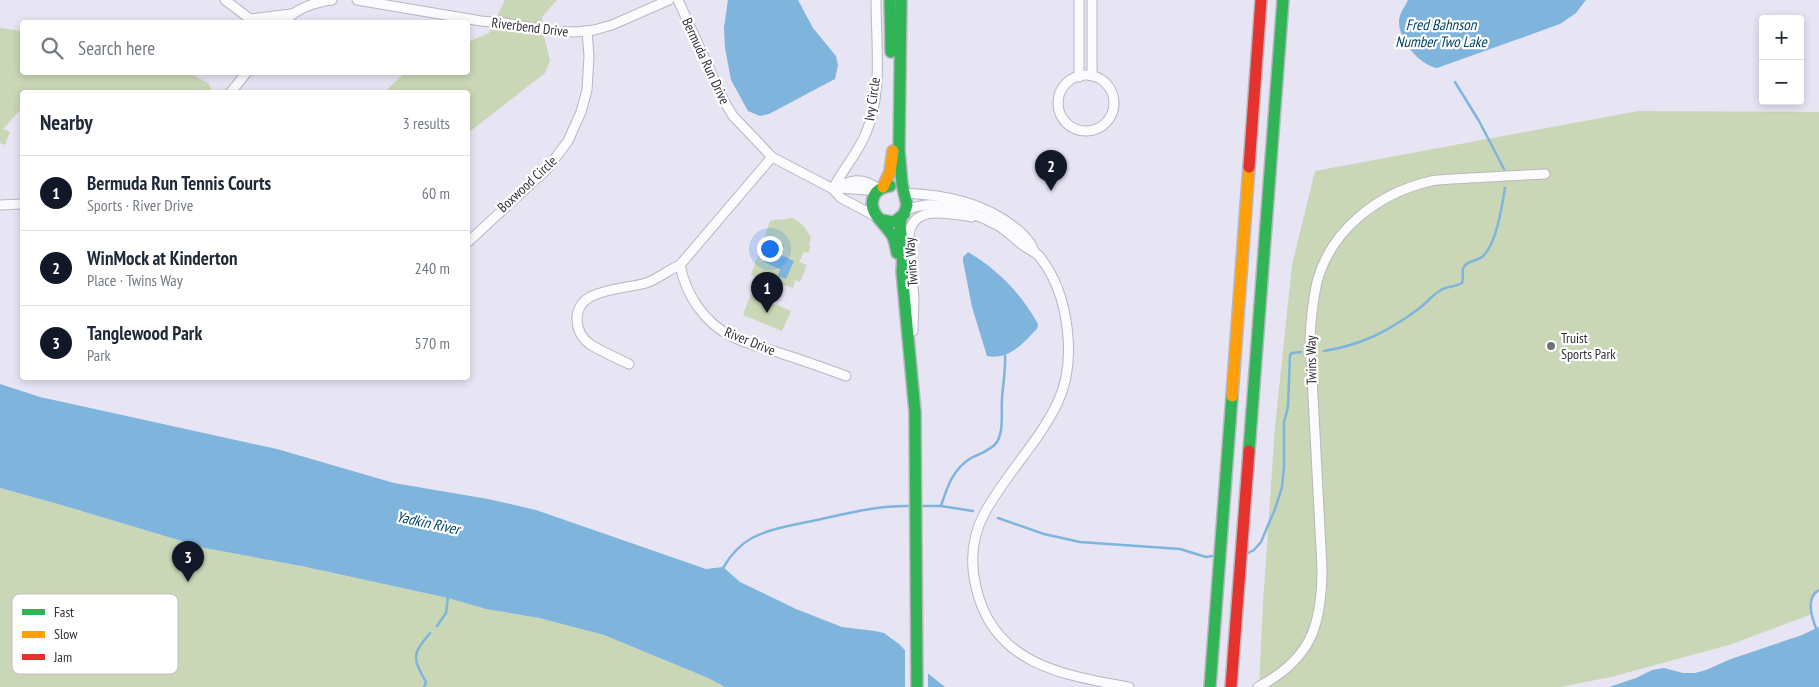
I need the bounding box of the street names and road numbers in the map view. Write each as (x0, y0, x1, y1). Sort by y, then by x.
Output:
street label: Riverbend Drive (491, 13, 570, 41)
street label: Bermuda Run Drive (678, 15, 734, 107)
street label: Ivy Circle (860, 76, 884, 122)
street label: Boxwood Circle (494, 152, 561, 216)
street label: Twins Way (900, 236, 922, 287)
street label: River Drive (722, 323, 778, 359)
street label: Twins Way (1302, 334, 1320, 385)

